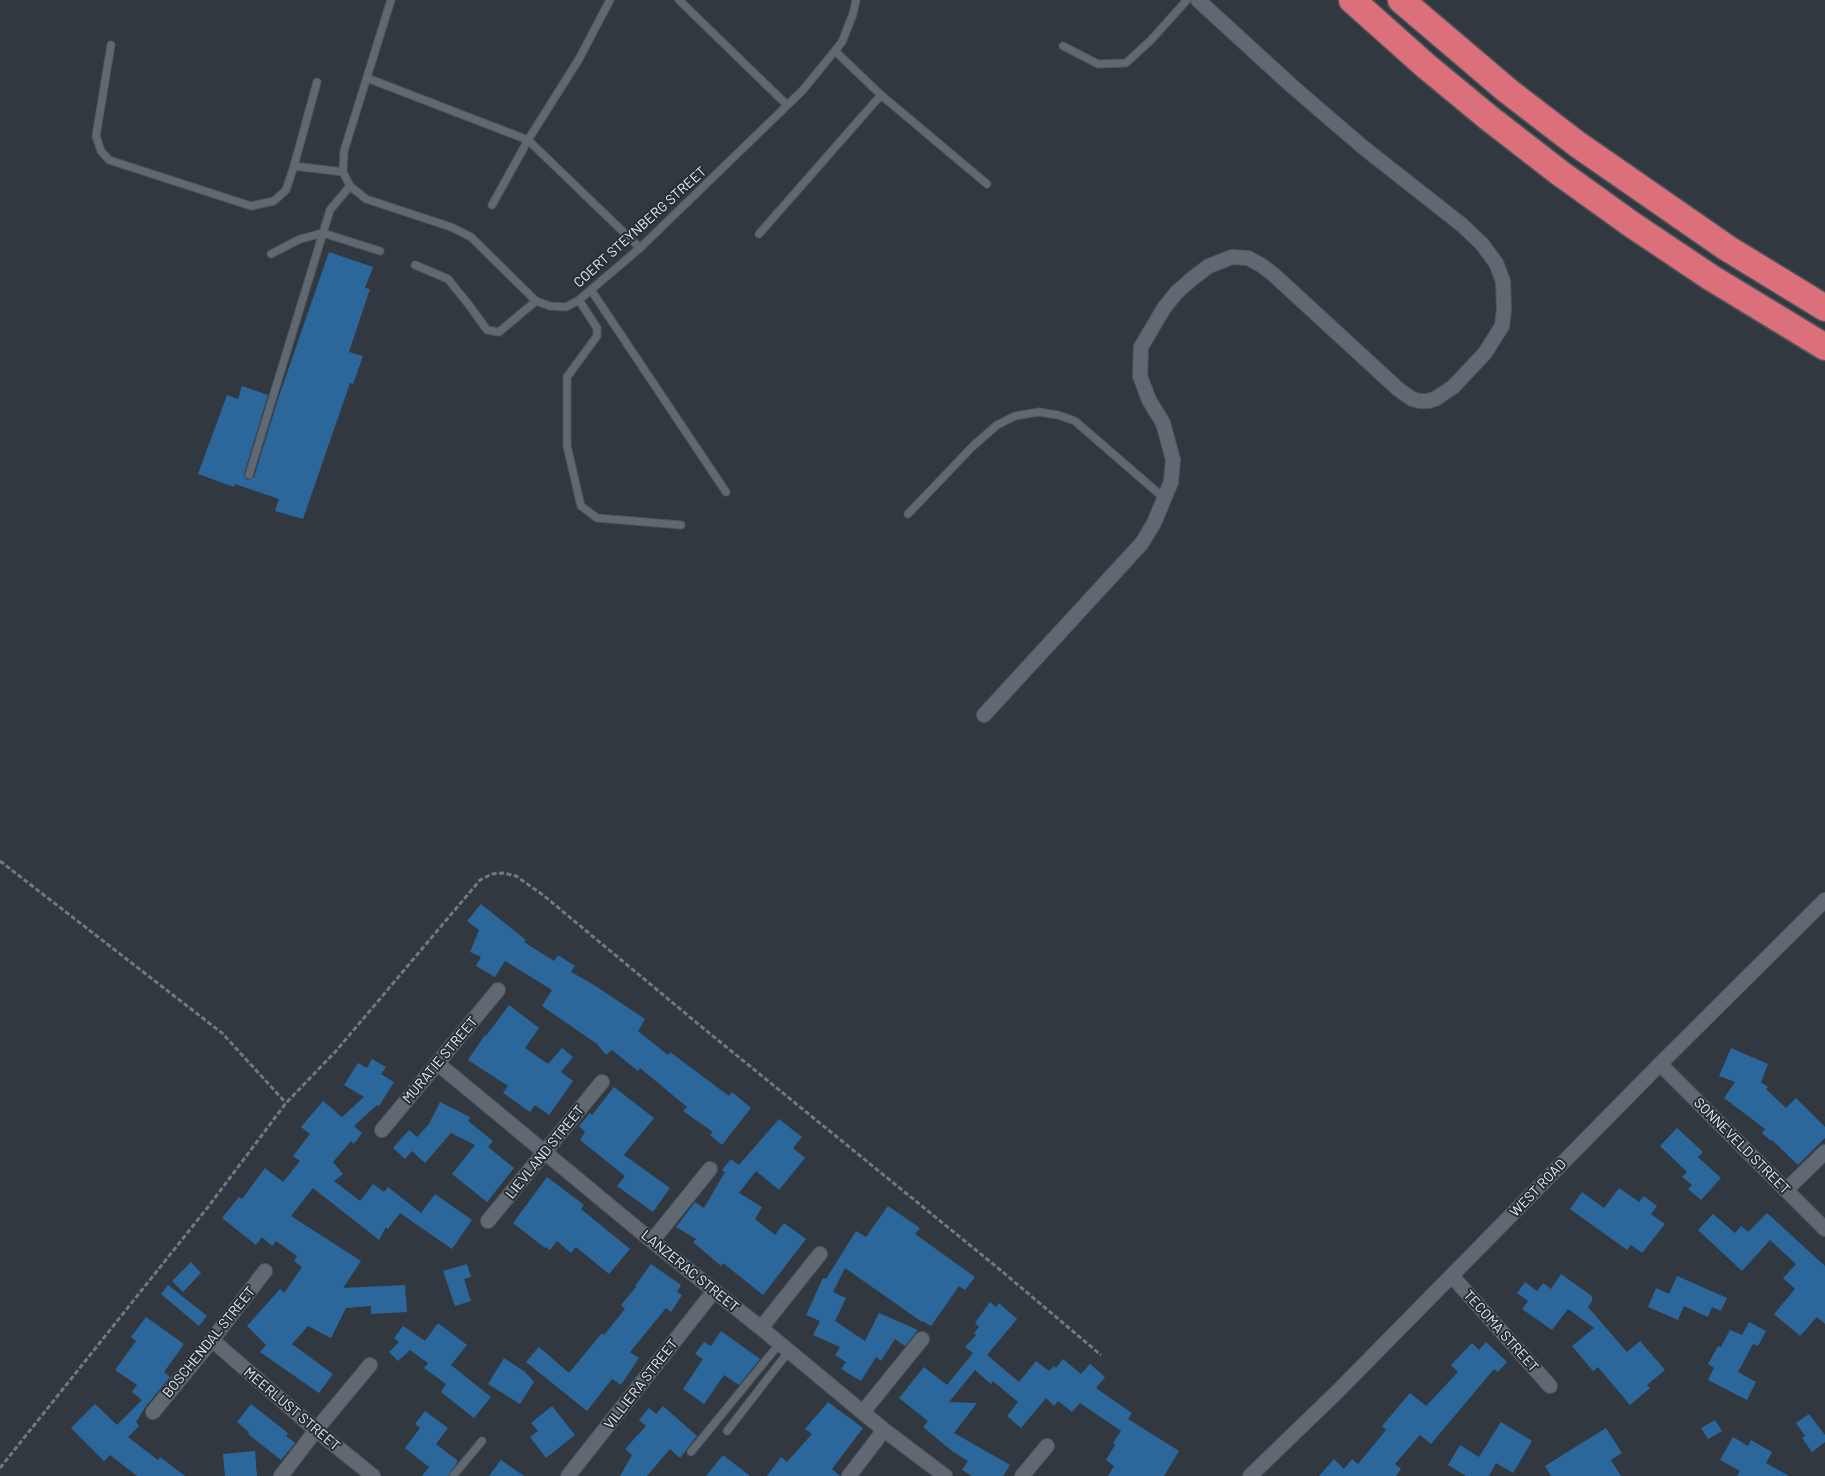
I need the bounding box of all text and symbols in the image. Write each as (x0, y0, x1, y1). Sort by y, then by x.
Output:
street label: COERT STEYNBERG STREET (570, 163, 710, 291)
street label: MURATIE STREET (399, 1013, 481, 1107)
street label: SONNEVELD STREET (1690, 1094, 1794, 1198)
street label: LIEVLAND STREET (502, 1102, 588, 1202)
street label: WEST ROAD (1506, 1156, 1570, 1220)
street label: LANZERAC STREET (638, 1226, 742, 1316)
street label: BOSCHENDAL STREET (159, 1283, 259, 1401)
street label: TECOMA STREET (1460, 1287, 1542, 1375)
street label: VILLIERA STREET (601, 1336, 681, 1432)
street label: MEERLUST STREET (240, 1364, 344, 1454)

